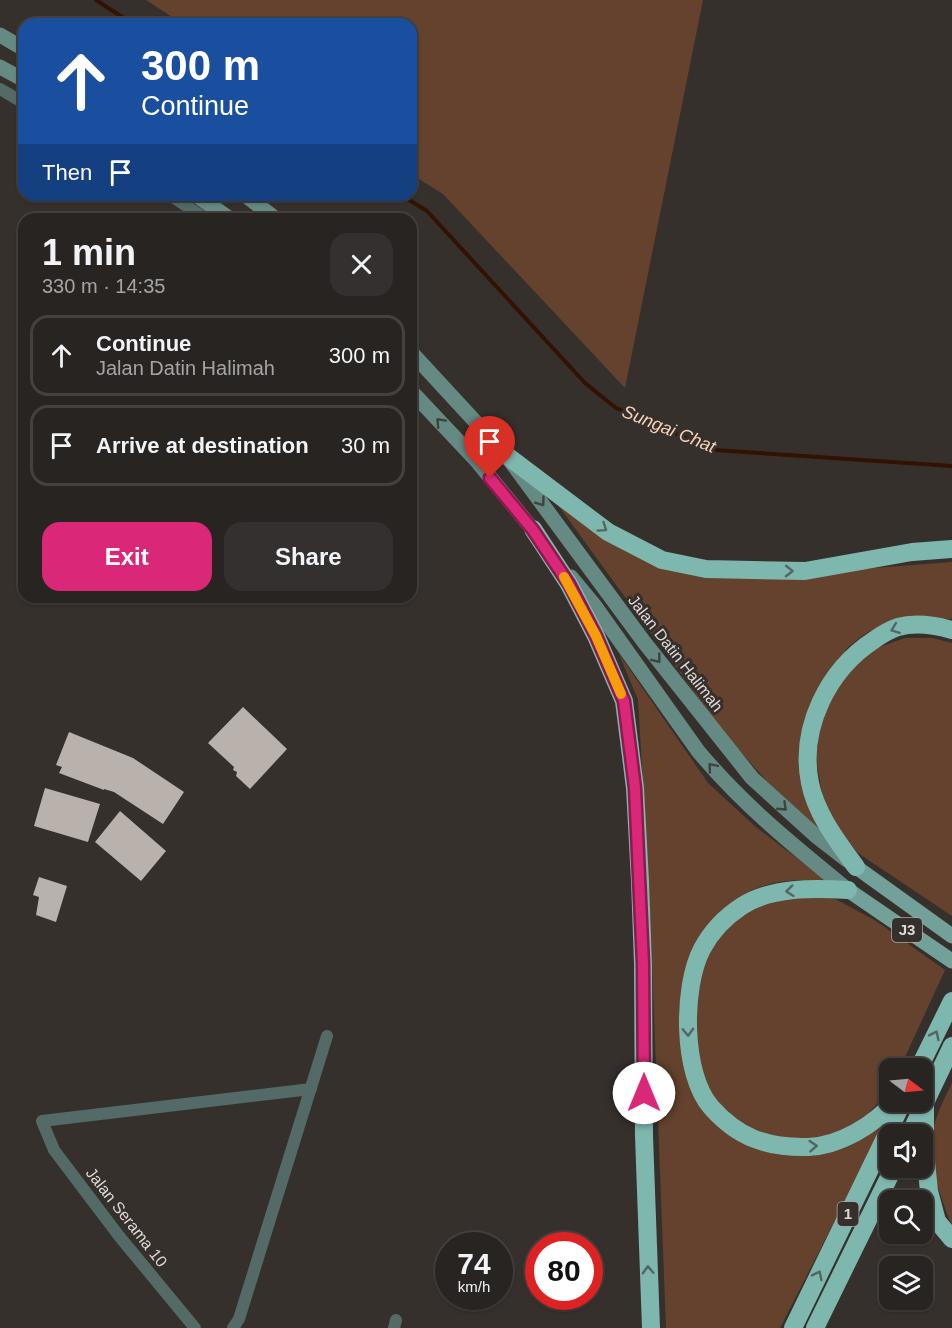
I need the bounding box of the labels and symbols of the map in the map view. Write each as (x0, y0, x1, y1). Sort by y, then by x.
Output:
water label: Sungai Chat (619, 401, 720, 457)
pin (464, 416, 515, 478)
one-way arrow (436, 418, 447, 428)
one-way arrow (534, 496, 545, 507)
one-way arrow (597, 521, 608, 532)
one-way arrow (785, 564, 794, 577)
street label: Jalan Datin Halimah (625, 592, 726, 715)
one-way arrow (890, 622, 901, 635)
one-way arrow (650, 652, 661, 663)
one-way arrow (708, 763, 719, 774)
one-way arrow (777, 800, 787, 811)
one-way arrow (785, 884, 795, 897)
road number: J3 (892, 918, 922, 942)
one-way arrow (682, 1027, 695, 1036)
one-way arrow (928, 1030, 940, 1041)
north arrow (879, 1058, 933, 1112)
position arrow (612, 1061, 676, 1125)
one-way arrow (809, 1140, 818, 1153)
street label: Jalan Serama 10 (83, 1164, 171, 1270)
road number: 1 (838, 1202, 858, 1226)
speed limit sign: 80 (525, 1232, 603, 1310)
one-way arrow (642, 1265, 655, 1274)
one-way arrow (811, 1271, 822, 1282)

